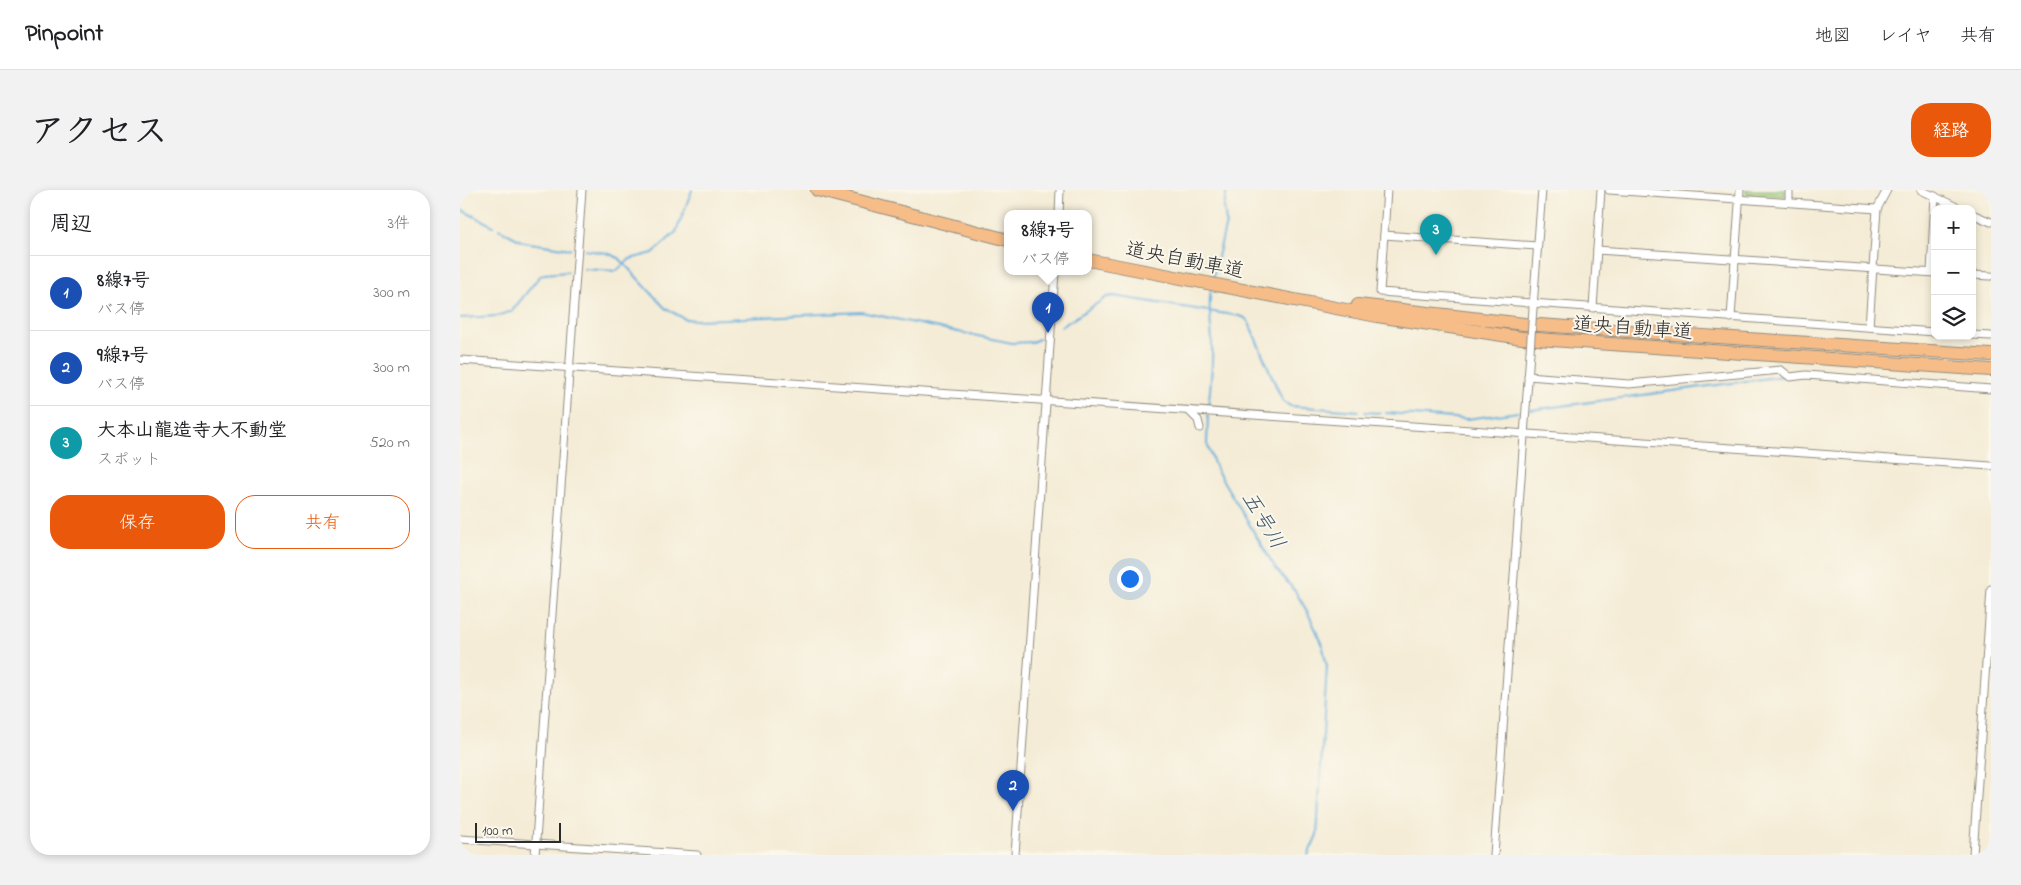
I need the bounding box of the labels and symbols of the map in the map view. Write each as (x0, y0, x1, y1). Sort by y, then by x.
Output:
pin: 3 (1420, 214, 1452, 255)
street label: 道央自動車道 (1123, 236, 1246, 287)
pin: 1 (1032, 292, 1064, 333)
street label: 道央自動車道 (1572, 311, 1694, 348)
water label: 五号川 (1233, 486, 1291, 556)
your location (1117, 566, 1143, 592)
pin: 2 (997, 770, 1029, 811)
scale bar (475, 820, 561, 843)

